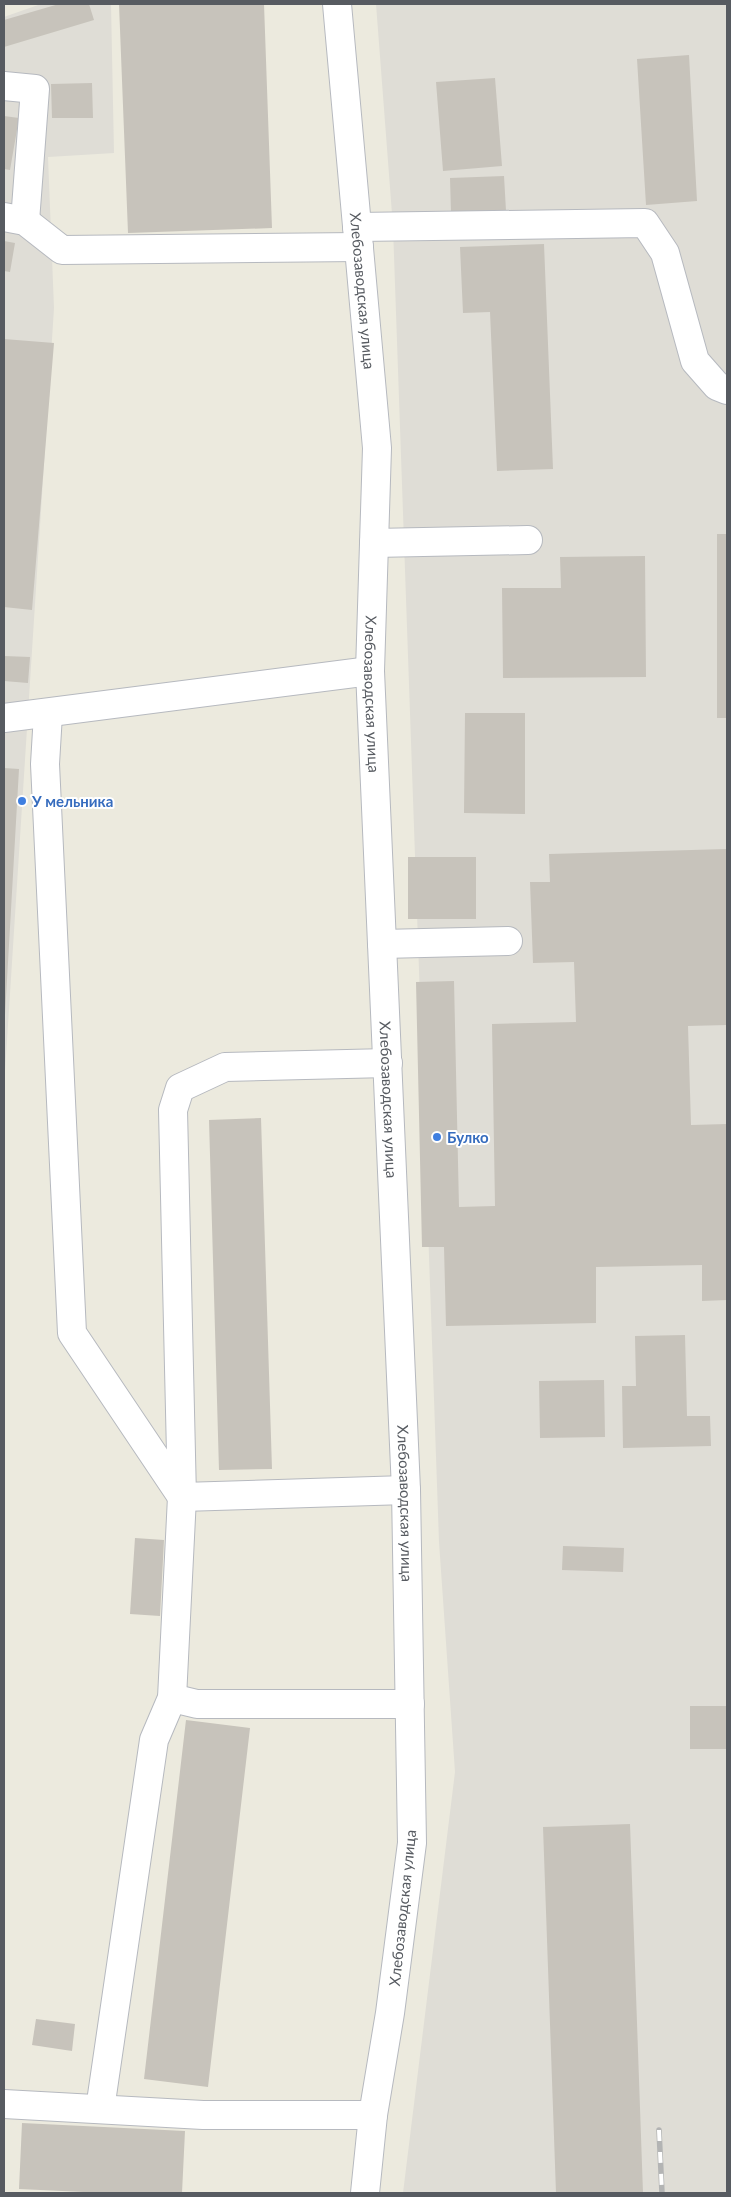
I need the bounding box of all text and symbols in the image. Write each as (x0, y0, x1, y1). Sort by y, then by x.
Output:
street label: Хлебозаводская улица (347, 212, 379, 370)
street label: Хлебозаводская улица (361, 615, 383, 773)
place label: У мельника (31, 792, 113, 810)
marker: У мельника (16, 795, 28, 807)
street label: Хлебозаводская улица (376, 1021, 401, 1179)
place label: Булко (447, 1128, 489, 1146)
marker: Булко (431, 1131, 443, 1143)
street label: Хлебозаводская улица (394, 1424, 417, 1582)
street label: Хлебозаводская улица (385, 1829, 419, 1987)

